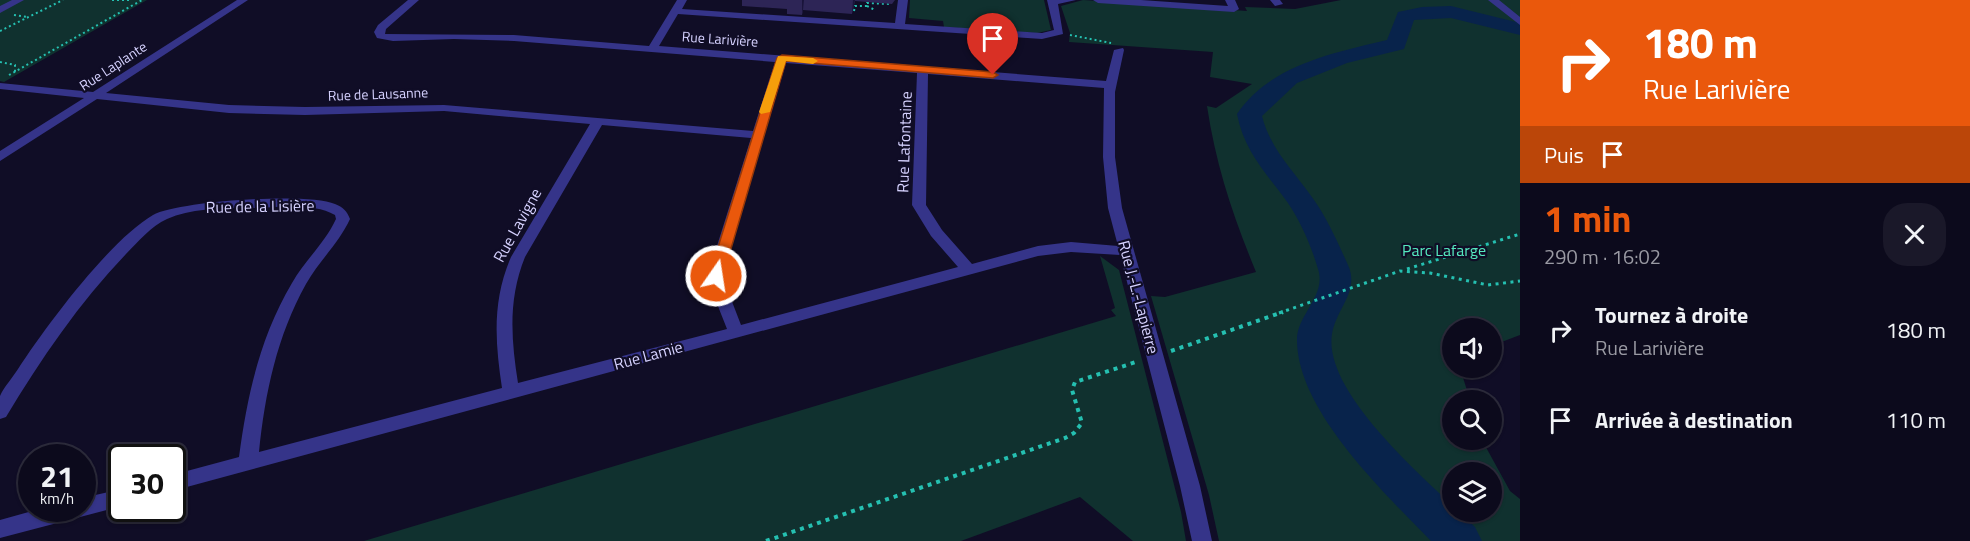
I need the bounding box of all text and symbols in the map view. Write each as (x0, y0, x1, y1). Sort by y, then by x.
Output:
text: 180 m (1643, 10, 1758, 74)
pin (967, 13, 1018, 75)
icon: arrive (976, 22, 1009, 55)
icon: right (1544, 24, 1622, 102)
street label: Rue Larivière (681, 25, 759, 52)
street label: Rue Laplante (75, 36, 151, 95)
text: Rue Larivière (1643, 68, 1790, 109)
street label: Rue de Lausanne (327, 81, 429, 106)
street label: Rue Lafontaine (890, 91, 918, 193)
text: Puis (1544, 138, 1584, 172)
icon: arrive (1596, 138, 1629, 171)
street label: Rue Lavigne (487, 183, 547, 267)
text: 1 min (1544, 191, 1631, 246)
street label: Rue de la Lisière (205, 193, 315, 219)
button: close (1883, 203, 1946, 266)
street label: Rue J.-L.-Lapierre (1112, 238, 1166, 356)
park label: Parc Lafarge (1402, 238, 1486, 262)
text: 290 m · 16:02 (1544, 241, 1661, 272)
position arrow (684, 244, 748, 308)
text: Tournez à droite (1595, 298, 1748, 332)
text: 180 m (1886, 313, 1946, 347)
icon: right (1544, 314, 1577, 347)
map controls (1442, 318, 1502, 522)
button: sound (1442, 318, 1502, 378)
text: Rue Larivière (1595, 332, 1704, 363)
street label: Rue Lamie (611, 334, 685, 376)
button: search (1442, 390, 1502, 450)
text: Arrivée à destination (1595, 403, 1793, 437)
text: 110 m (1886, 403, 1946, 437)
icon: arrive (1544, 404, 1577, 437)
speed limit sign: 30 (108, 444, 186, 522)
text: 21 (40, 453, 74, 499)
button: layers (1442, 462, 1502, 522)
text: km/h (40, 487, 74, 510)

